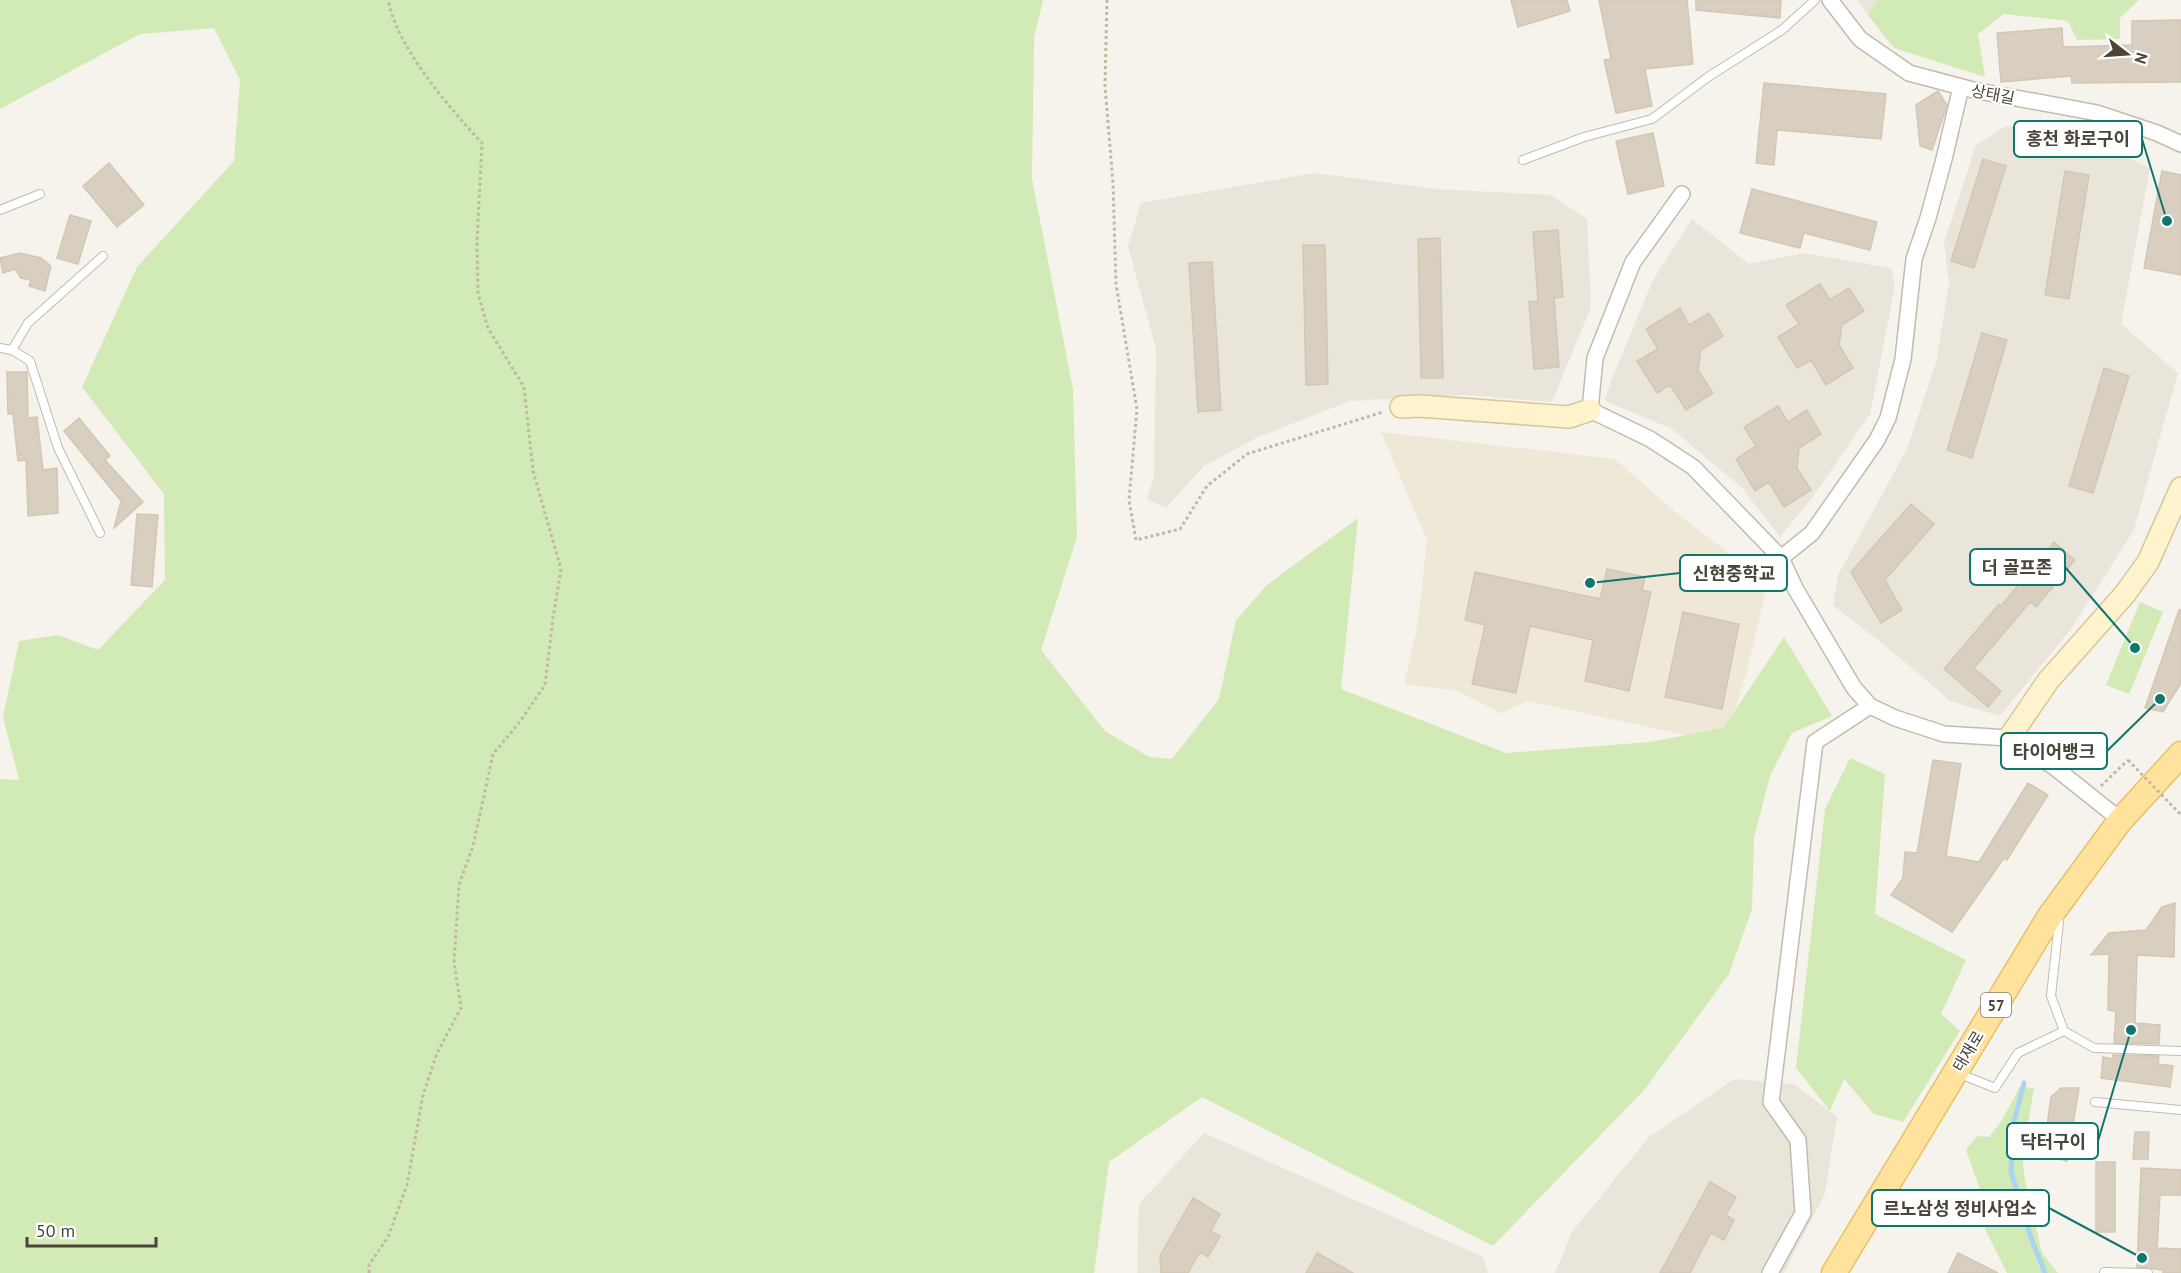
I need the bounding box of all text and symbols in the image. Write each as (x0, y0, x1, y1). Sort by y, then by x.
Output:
north arrow (2097, 24, 2157, 84)
text: N (2130, 50, 2152, 66)
street label: 상태길 (1969, 80, 2017, 108)
callout: 홍천 화로구이 (2014, 121, 2142, 157)
text: 홍천 화로구이 (2026, 127, 2130, 150)
callout: 더 골프존 (1970, 549, 2065, 585)
callout: 신현중학교 (1680, 555, 1787, 591)
text: 더 골프존 (1982, 556, 2052, 579)
text: 신현중학교 (1693, 562, 1775, 585)
callout: 타이어뱅크 (2001, 733, 2107, 769)
text: 타이어뱅크 (2013, 740, 2095, 763)
road number: 57 (1981, 993, 2011, 1017)
street label: 태재로 (1948, 1027, 1988, 1075)
callout: 닥터구이 (2007, 1123, 2098, 1159)
text: 닥터구이 (2020, 1130, 2086, 1153)
callout: 르노삼성 정비사업소 (1872, 1190, 2049, 1226)
text: 르노삼성 정비사업소 (1883, 1197, 2037, 1220)
scale bar (27, 1210, 156, 1248)
text: 50 m (36, 1219, 75, 1242)

